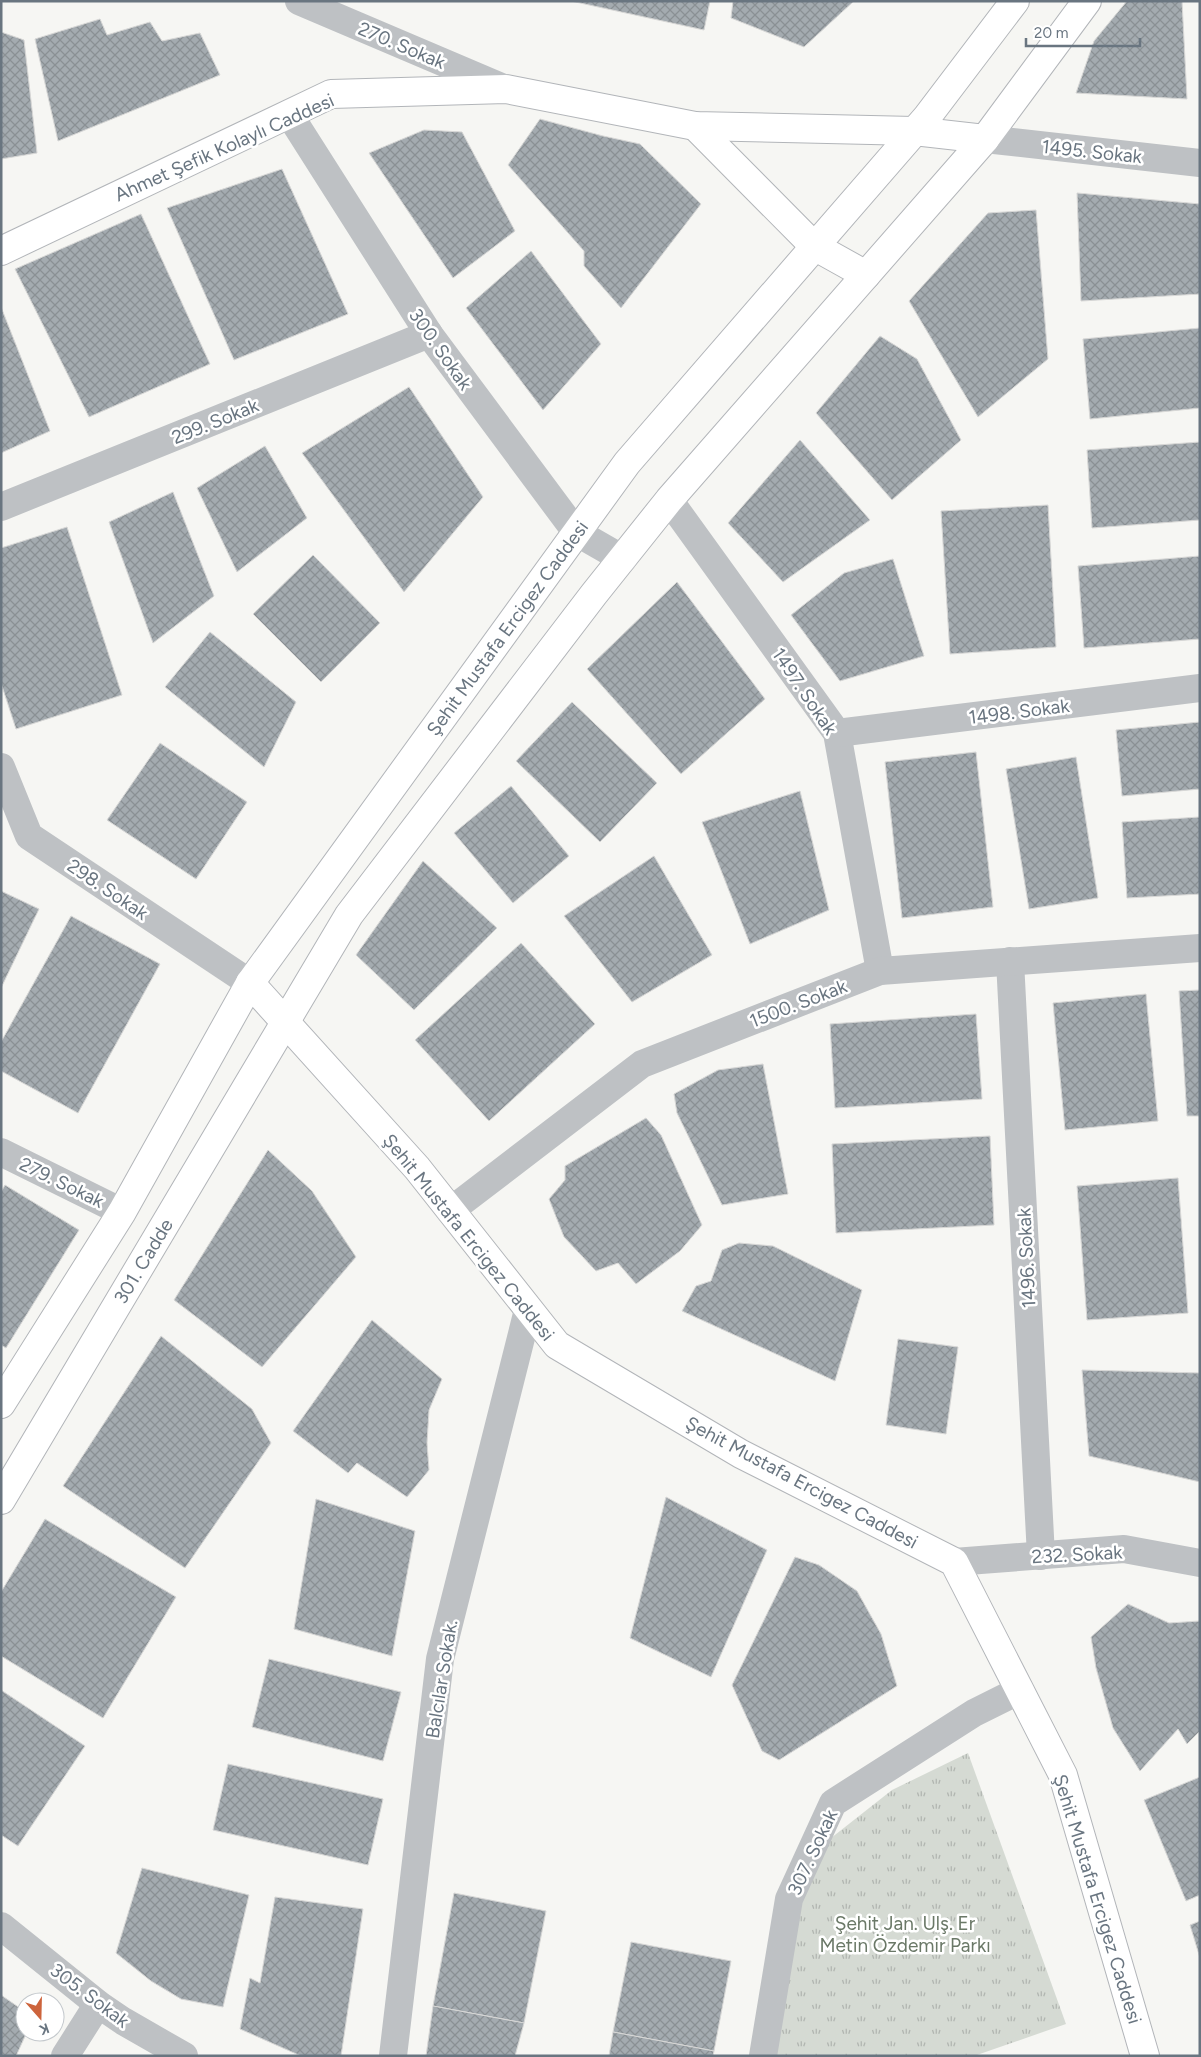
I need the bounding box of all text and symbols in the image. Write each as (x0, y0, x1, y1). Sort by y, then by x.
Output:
scale bar (1026, 15, 1140, 47)
street label: 270. Sokak (355, 17, 449, 74)
text: 20 m (1034, 24, 1068, 42)
street label: Ahmet Şefik Kolaylı Caddesi (111, 89, 338, 206)
street label: 1495. Sokak (1041, 135, 1144, 168)
street label: 300. Sokak (404, 304, 477, 395)
street label: 299. Sokak (169, 393, 263, 449)
street label: Şehit Mustafa Ercigez Caddesi (422, 516, 593, 740)
street label: 1497. Sokak (767, 643, 842, 740)
street label: 1498. Sokak (967, 694, 1072, 729)
street label: 298. Sokak (63, 854, 153, 925)
street label: 1500. Sokak (746, 974, 851, 1033)
street label: Şehit Mustafa Ercigez Caddesi (378, 1129, 559, 1346)
street label: 279. Sokak (16, 1152, 108, 1213)
street label: 1496. Sokak (1012, 1206, 1041, 1309)
street label: 301. Cadde (109, 1215, 178, 1308)
street label: Şehit Mustafa Ercigez Caddesi (682, 1411, 922, 1554)
street label: 232. Sokak (1031, 1541, 1124, 1568)
street label: Balcılar Sokak. (421, 1618, 462, 1740)
street label: Şehit Mustafa Ercigez Caddesi (1049, 1772, 1147, 2027)
street label: 307. Sokak (783, 1805, 843, 1899)
park label: Şehit Jan. Ulş. Er Metin Özdemir Parkı (819, 1912, 991, 1957)
street label: 305. Sokak (46, 1958, 134, 2033)
north arrow (15, 1992, 65, 2042)
text: K (36, 2019, 52, 2039)

